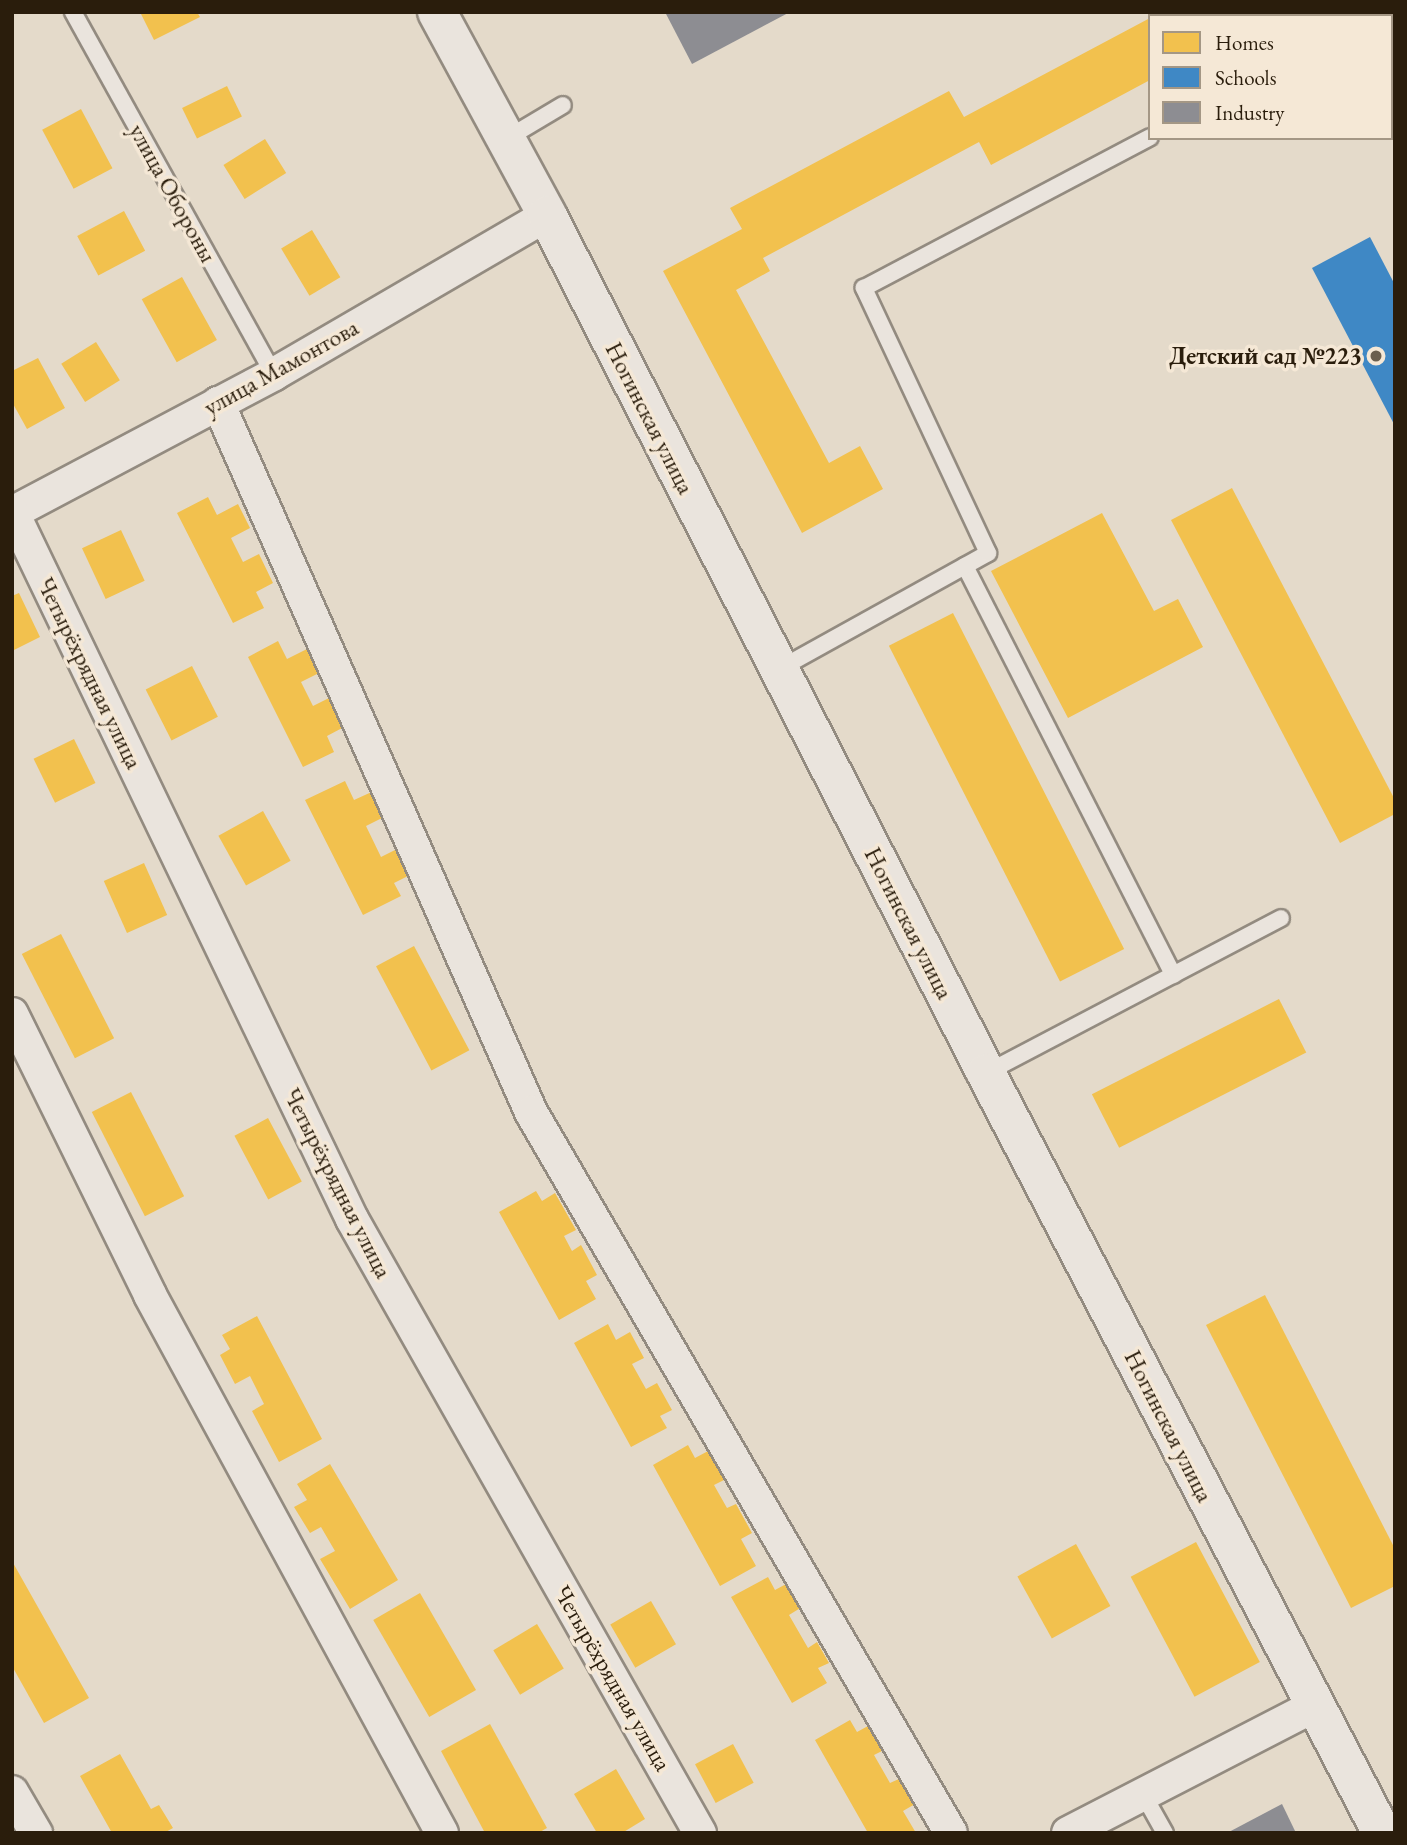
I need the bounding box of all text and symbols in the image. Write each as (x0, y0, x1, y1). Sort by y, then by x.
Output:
legend (1148, 14, 1393, 140)
text: Homes (1215, 29, 1274, 56)
text: Schools (1215, 64, 1276, 91)
text: Industry (1215, 99, 1285, 126)
street label: улица Обороны (123, 119, 223, 267)
street label: улица Мамонтова (199, 313, 363, 421)
street label: Ногинская улица (599, 337, 701, 499)
place label: Детский сад №223 (1169, 342, 1362, 370)
marker: Детский сад №223 (1368, 348, 1384, 364)
street label: Четырёхрядная улица (31, 573, 149, 773)
street label: Ногинская улица (858, 842, 960, 1004)
street label: Четырёхрядная улица (278, 1083, 398, 1283)
street label: Ногинская улица (1118, 1345, 1220, 1507)
street label: Четырёхрядная улица (548, 1580, 678, 1776)

